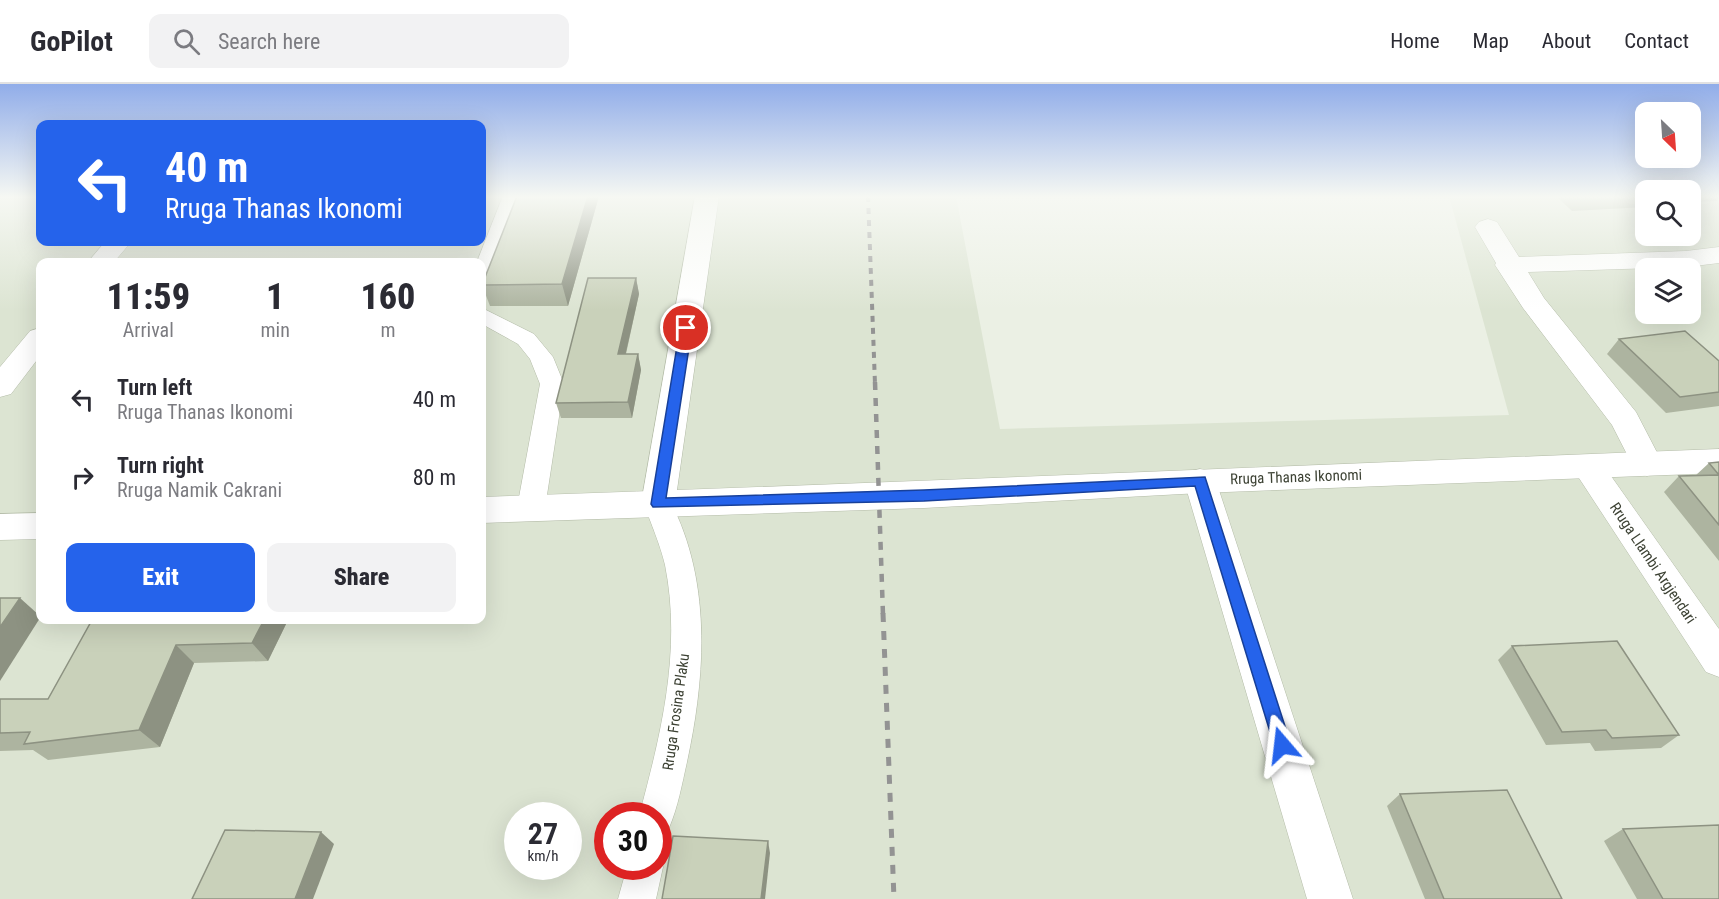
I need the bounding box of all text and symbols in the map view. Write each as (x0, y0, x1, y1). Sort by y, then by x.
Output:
search box (149, 14, 569, 68)
text: GoPilot (30, 25, 113, 58)
icon: search (170, 25, 203, 58)
text: Search here (218, 29, 320, 54)
text: Home (1390, 29, 1440, 53)
text: Map (1473, 29, 1509, 53)
text: About (1542, 29, 1591, 53)
text: Contact (1624, 29, 1689, 53)
north arrow (1635, 102, 1701, 168)
map controls (1635, 102, 1701, 324)
text: 40 m (165, 143, 248, 192)
icon: left (66, 144, 144, 222)
button: search (1635, 180, 1701, 246)
text: Rruga Thanas Ikonomi (165, 193, 403, 225)
button: layers (1635, 258, 1701, 324)
text: 11:59 (107, 276, 190, 318)
text: 1 (266, 276, 284, 318)
text: 160 (360, 276, 415, 318)
pin (660, 302, 711, 353)
icon: arrive (669, 311, 702, 344)
text: Arrival (123, 318, 174, 342)
text: min (261, 318, 290, 342)
text: m (380, 318, 395, 342)
text: Turn left (117, 375, 192, 400)
icon: left (66, 383, 99, 416)
text: 40 m (413, 387, 456, 412)
text: Rruga Thanas Ikonomi (117, 400, 293, 424)
text: Turn right (117, 453, 204, 478)
icon: right (66, 461, 99, 494)
text: 80 m (413, 465, 456, 490)
street label: Rruga Thanas Ikonomi (1230, 466, 1362, 488)
text: Rruga Namik Cakrani (117, 478, 282, 502)
street label: Rruga Llambi Argjendari (1606, 499, 1700, 627)
button: Exit (66, 543, 255, 612)
button: Share (267, 543, 456, 612)
street label: Rruga Frosina Plaku (659, 652, 693, 772)
position arrow (1250, 713, 1314, 777)
speed limit sign: 30 (594, 802, 672, 880)
text: 27 (528, 816, 558, 851)
text: km/h (528, 847, 558, 865)

